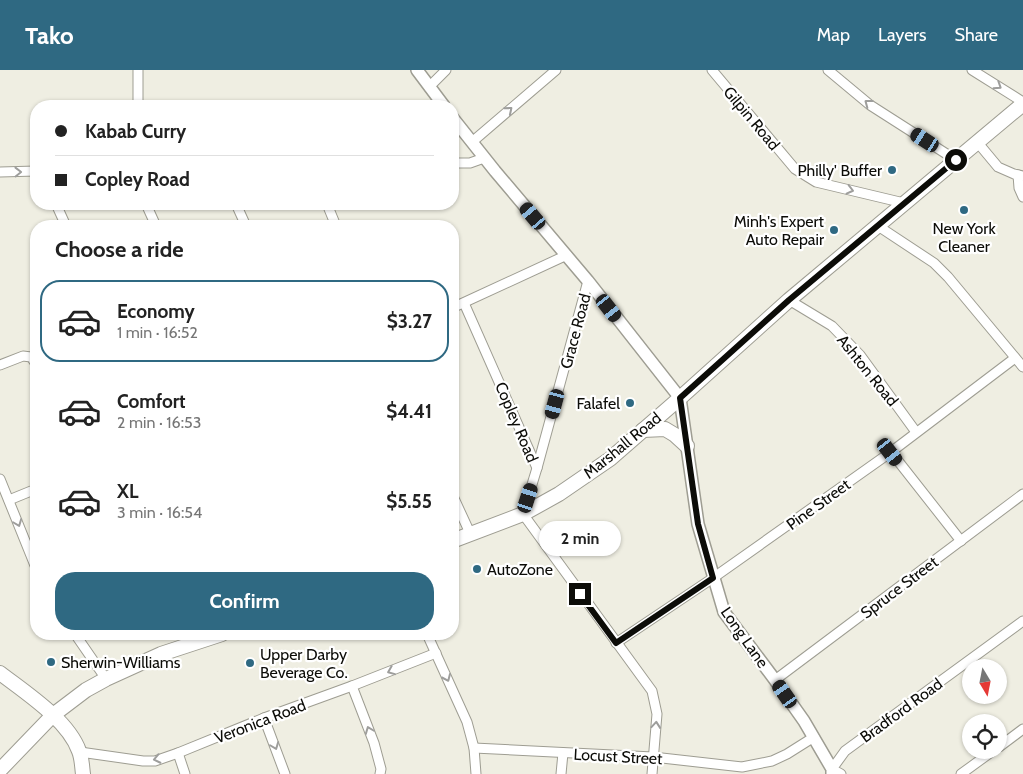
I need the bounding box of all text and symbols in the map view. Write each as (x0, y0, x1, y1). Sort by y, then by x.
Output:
text: Tako (25, 21, 74, 50)
text: Map (817, 24, 850, 46)
text: Layers (878, 24, 927, 46)
text: Share (955, 24, 998, 46)
one-way arrow (992, 79, 1001, 89)
street label: Gilpin Road (719, 83, 784, 154)
one-way arrow (864, 100, 874, 109)
one-way arrow (503, 108, 512, 116)
text: Kabab Curry (85, 120, 186, 143)
car (908, 126, 941, 154)
route start (945, 149, 967, 171)
place label: Philly' Buffer (797, 161, 883, 180)
marker: Philly' Buffer (886, 164, 898, 176)
one-way arrow (14, 167, 22, 177)
text: Copley Road (85, 168, 190, 191)
one-way arrow (846, 184, 855, 195)
car (517, 200, 548, 232)
marker: New York Cleaner (958, 204, 970, 216)
place label: Minh's Expert Auto Repair (734, 212, 825, 249)
place label: New York Cleaner (932, 219, 996, 256)
marker: Minh's Expert Auto Repair (828, 224, 840, 236)
text: Choose a ride (55, 236, 184, 263)
street label: Grace Road (556, 292, 595, 371)
car (593, 292, 624, 324)
icon: car (57, 299, 102, 344)
text: Economy (117, 300, 195, 323)
text: $3.27 (387, 310, 432, 333)
text: 1 min · 16:52 (117, 323, 198, 342)
street label: Ashton Road (833, 331, 902, 410)
street label: Copley Road (491, 379, 542, 465)
car (543, 388, 566, 420)
icon: car (57, 389, 102, 434)
text: Comfort (117, 390, 186, 413)
place label: Falafel (576, 394, 620, 413)
marker: Falafel (624, 397, 636, 409)
text: $4.41 (386, 400, 432, 423)
street label: Marshall Road (580, 408, 665, 482)
text: 2 min · 16:53 (117, 413, 201, 432)
car (874, 436, 905, 468)
street label: Pine Street (783, 475, 854, 534)
icon: car (57, 479, 102, 524)
text: XL (117, 480, 138, 503)
car (516, 481, 539, 515)
text: $5.55 (386, 490, 432, 513)
text: 3 min · 16:54 (117, 503, 202, 522)
one-way arrow (12, 518, 23, 527)
callout: 2 min (539, 522, 621, 556)
text: 2 min (561, 529, 599, 548)
street label: Spruce Street (857, 552, 942, 623)
place label: AutoZone (487, 560, 553, 579)
marker: AutoZone (471, 563, 483, 575)
button: Confirm (55, 572, 434, 630)
route end (569, 583, 591, 605)
street label: Long Lane (717, 603, 772, 671)
place label: Upper Darby Beverage Co. (260, 645, 348, 682)
place label: Sherwin-Williams (61, 653, 181, 672)
marker: Sherwin-Williams (45, 656, 57, 668)
marker: Upper Darby Beverage Co. (244, 657, 256, 669)
north arrow (962, 659, 1008, 704)
map controls (962, 659, 1007, 759)
one-way arrow (387, 665, 396, 675)
one-way arrow (441, 673, 452, 682)
street label: Bradford Road (856, 674, 946, 747)
car (770, 677, 799, 711)
street label: Veronica Road (212, 695, 309, 748)
button: locate (962, 714, 1007, 759)
one-way arrow (650, 721, 661, 729)
one-way arrow (365, 726, 375, 734)
one-way arrow (269, 741, 279, 750)
street label: Locust Street (573, 745, 664, 768)
one-way arrow (153, 753, 162, 764)

